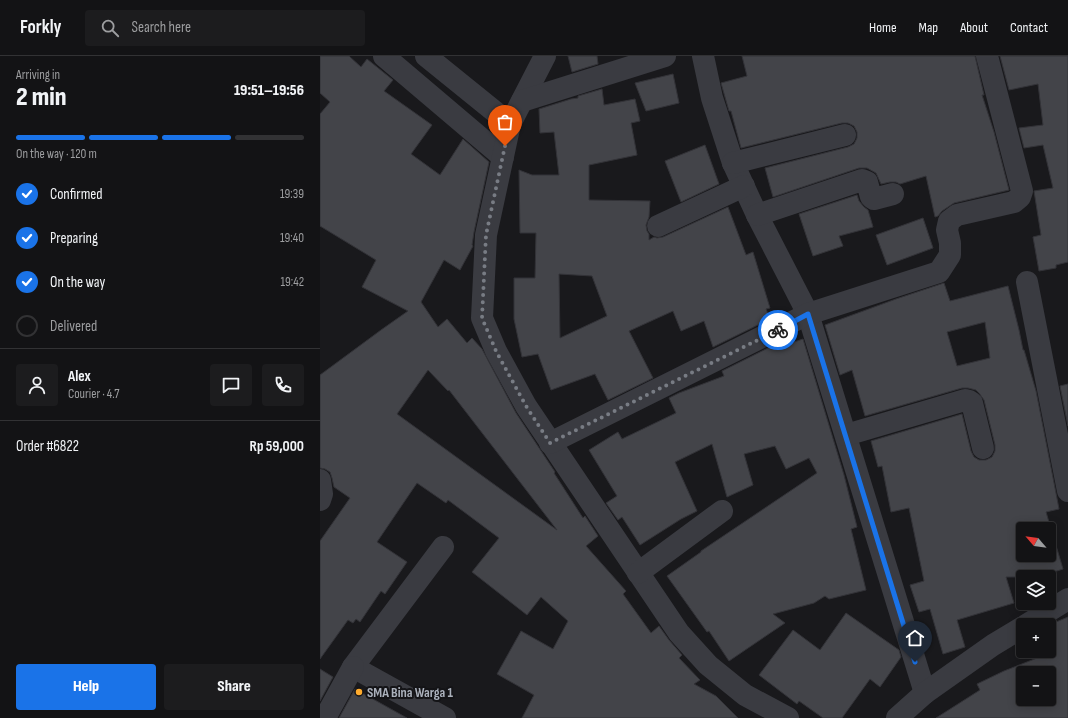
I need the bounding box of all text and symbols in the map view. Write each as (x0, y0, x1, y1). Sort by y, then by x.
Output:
search box (85, 10, 365, 46)
text: Forkly (20, 16, 61, 39)
icon: search (99, 17, 121, 39)
text: Search here (131, 18, 191, 37)
text: Home (869, 19, 897, 36)
text: Map (919, 19, 938, 36)
text: About (960, 19, 988, 36)
text: Contact (1010, 19, 1048, 36)
text: Arriving in (16, 67, 60, 83)
text: 19:51–19:56 (234, 81, 304, 100)
text: 2 min (16, 82, 66, 113)
pin (488, 105, 522, 146)
icon: bag (494, 111, 516, 133)
text: On the way · 120 m (16, 146, 97, 162)
icon: check (16, 183, 38, 205)
text: Confirmed (50, 185, 103, 204)
text: 19:39 (280, 186, 304, 202)
icon: check (16, 227, 38, 249)
text: Preparing (50, 229, 98, 248)
text: 19:40 (280, 230, 304, 246)
icon: check (16, 271, 38, 293)
text: On the way (50, 273, 105, 292)
text: 19:42 (280, 274, 304, 290)
courier (758, 310, 798, 350)
text: Delivered (50, 317, 97, 336)
icon: bike (767, 319, 789, 341)
button: person (16, 364, 58, 406)
button: chat (210, 364, 252, 406)
button: phone (262, 364, 304, 406)
text: Alex (68, 367, 91, 386)
text: Courier · 4.7 (68, 386, 120, 402)
text: Order #6822 (16, 437, 79, 456)
text: Rp 59,000 (250, 437, 304, 456)
north arrow (1016, 522, 1056, 562)
map controls (1016, 522, 1056, 706)
button: layers (1016, 570, 1056, 610)
button: + (1016, 618, 1056, 658)
pin (898, 621, 932, 662)
icon: home (904, 627, 926, 649)
button: Help (16, 664, 156, 710)
button: Share (164, 664, 304, 710)
button: − (1016, 666, 1056, 706)
place label: SMA Bina Warga 1 (367, 684, 453, 701)
marker: SMA Bina Warga 1 (354, 687, 364, 697)

